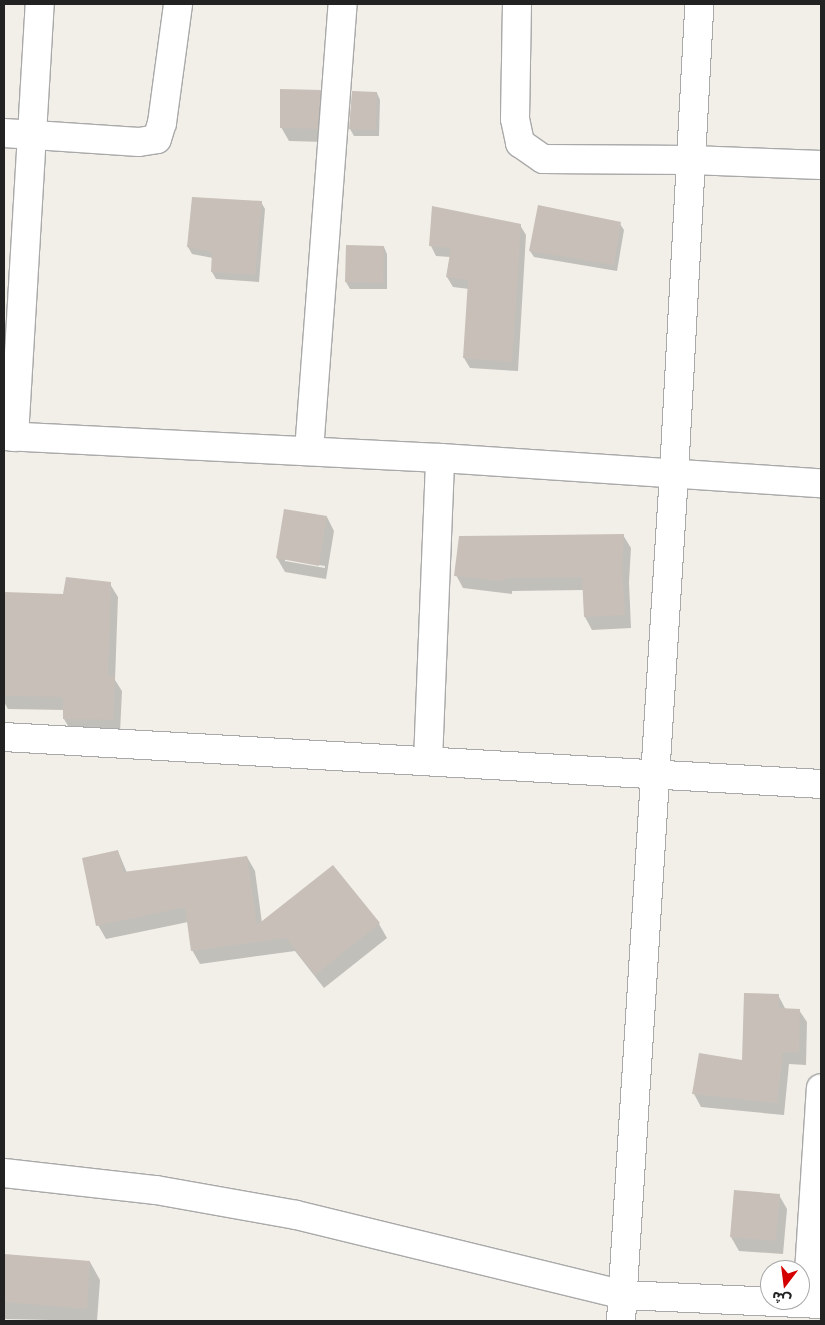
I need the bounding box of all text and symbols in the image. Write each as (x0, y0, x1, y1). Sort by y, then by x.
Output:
north arrow (760, 1260, 810, 1310)
text: ش (770, 1287, 793, 1311)

